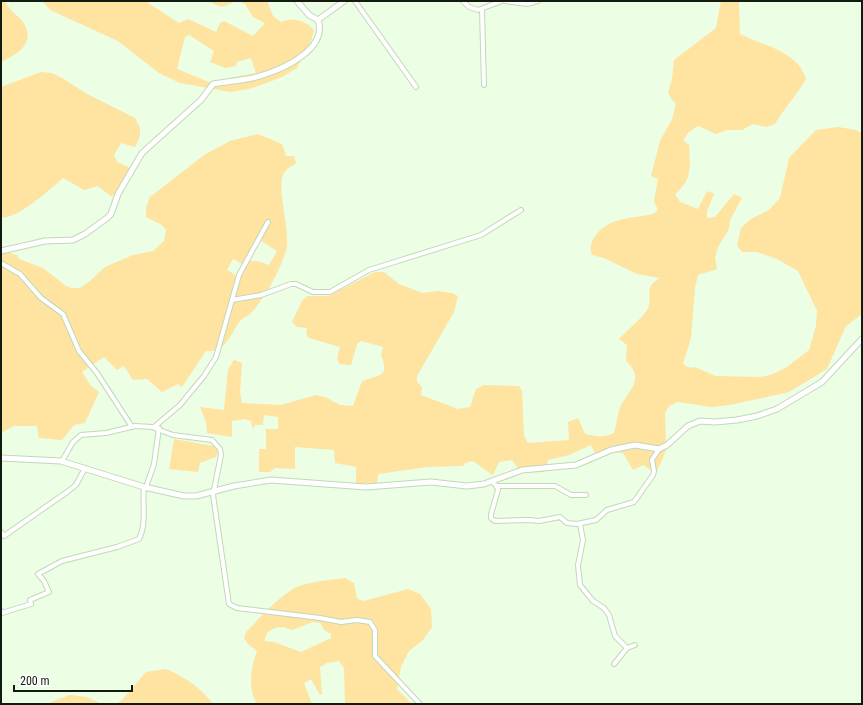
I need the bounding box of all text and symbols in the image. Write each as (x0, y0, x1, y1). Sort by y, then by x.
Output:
scale bar (14, 667, 132, 693)
text: 200 m (20, 674, 50, 688)

